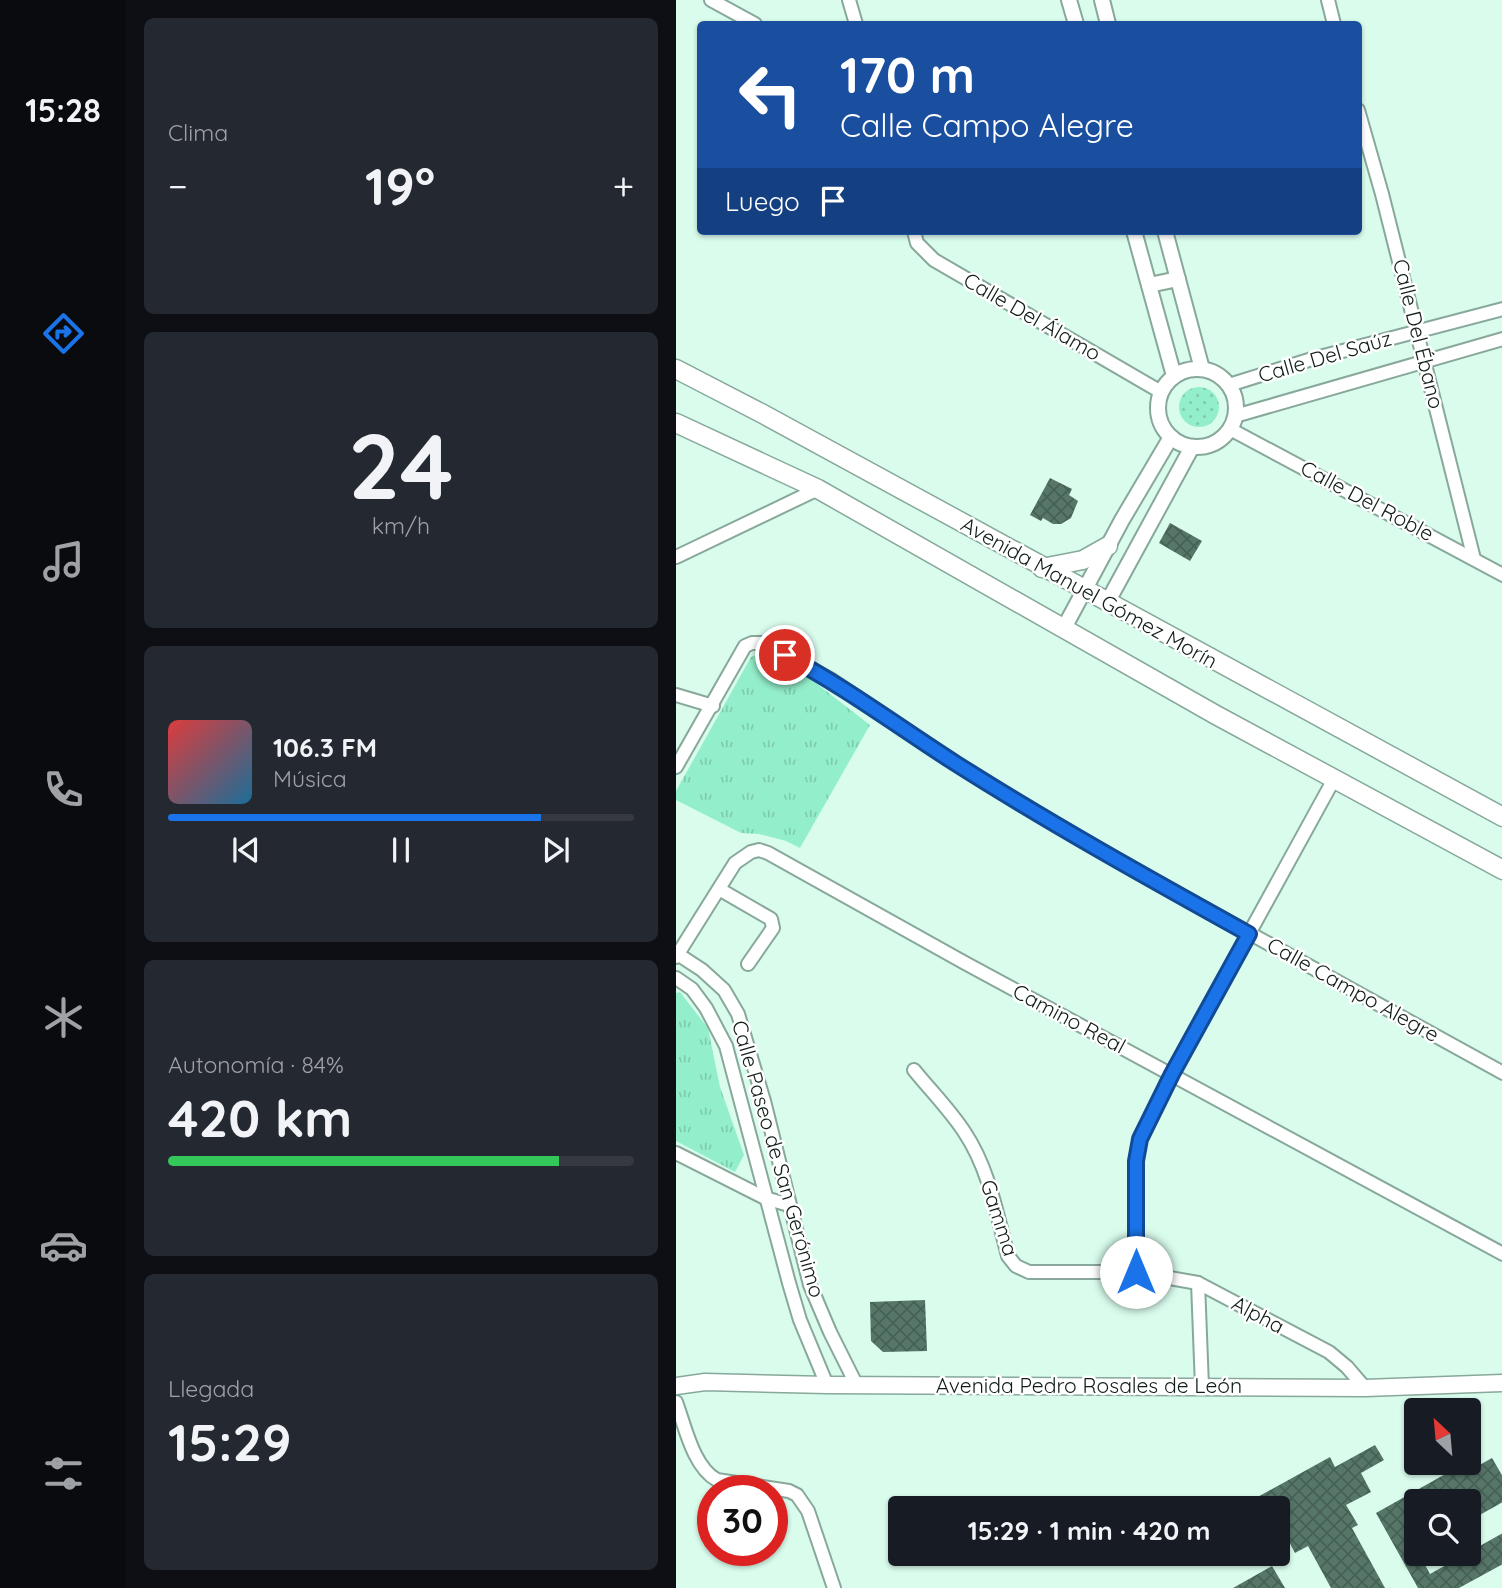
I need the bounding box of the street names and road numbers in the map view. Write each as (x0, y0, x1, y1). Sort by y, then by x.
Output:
street label: Calle Del Ébano (1388, 256, 1450, 411)
street label: Calle Del Álamo (959, 266, 1106, 366)
street label: Calle Del Saúz (1255, 325, 1394, 387)
street label: Calle Del Roble (1296, 454, 1438, 546)
street label: Avenida Manuel Gómez Morín (957, 511, 1222, 674)
street label: Calle Campo Alegre (1263, 931, 1444, 1047)
street label: Camino Real (1009, 978, 1130, 1059)
street label: Calle Paseo de San Gerónimo (727, 1017, 831, 1300)
street label: Gamma (975, 1176, 1024, 1259)
street label: Alpha (1228, 1290, 1289, 1339)
street label: Avenida Pedro Rosales de León (936, 1372, 1242, 1398)

